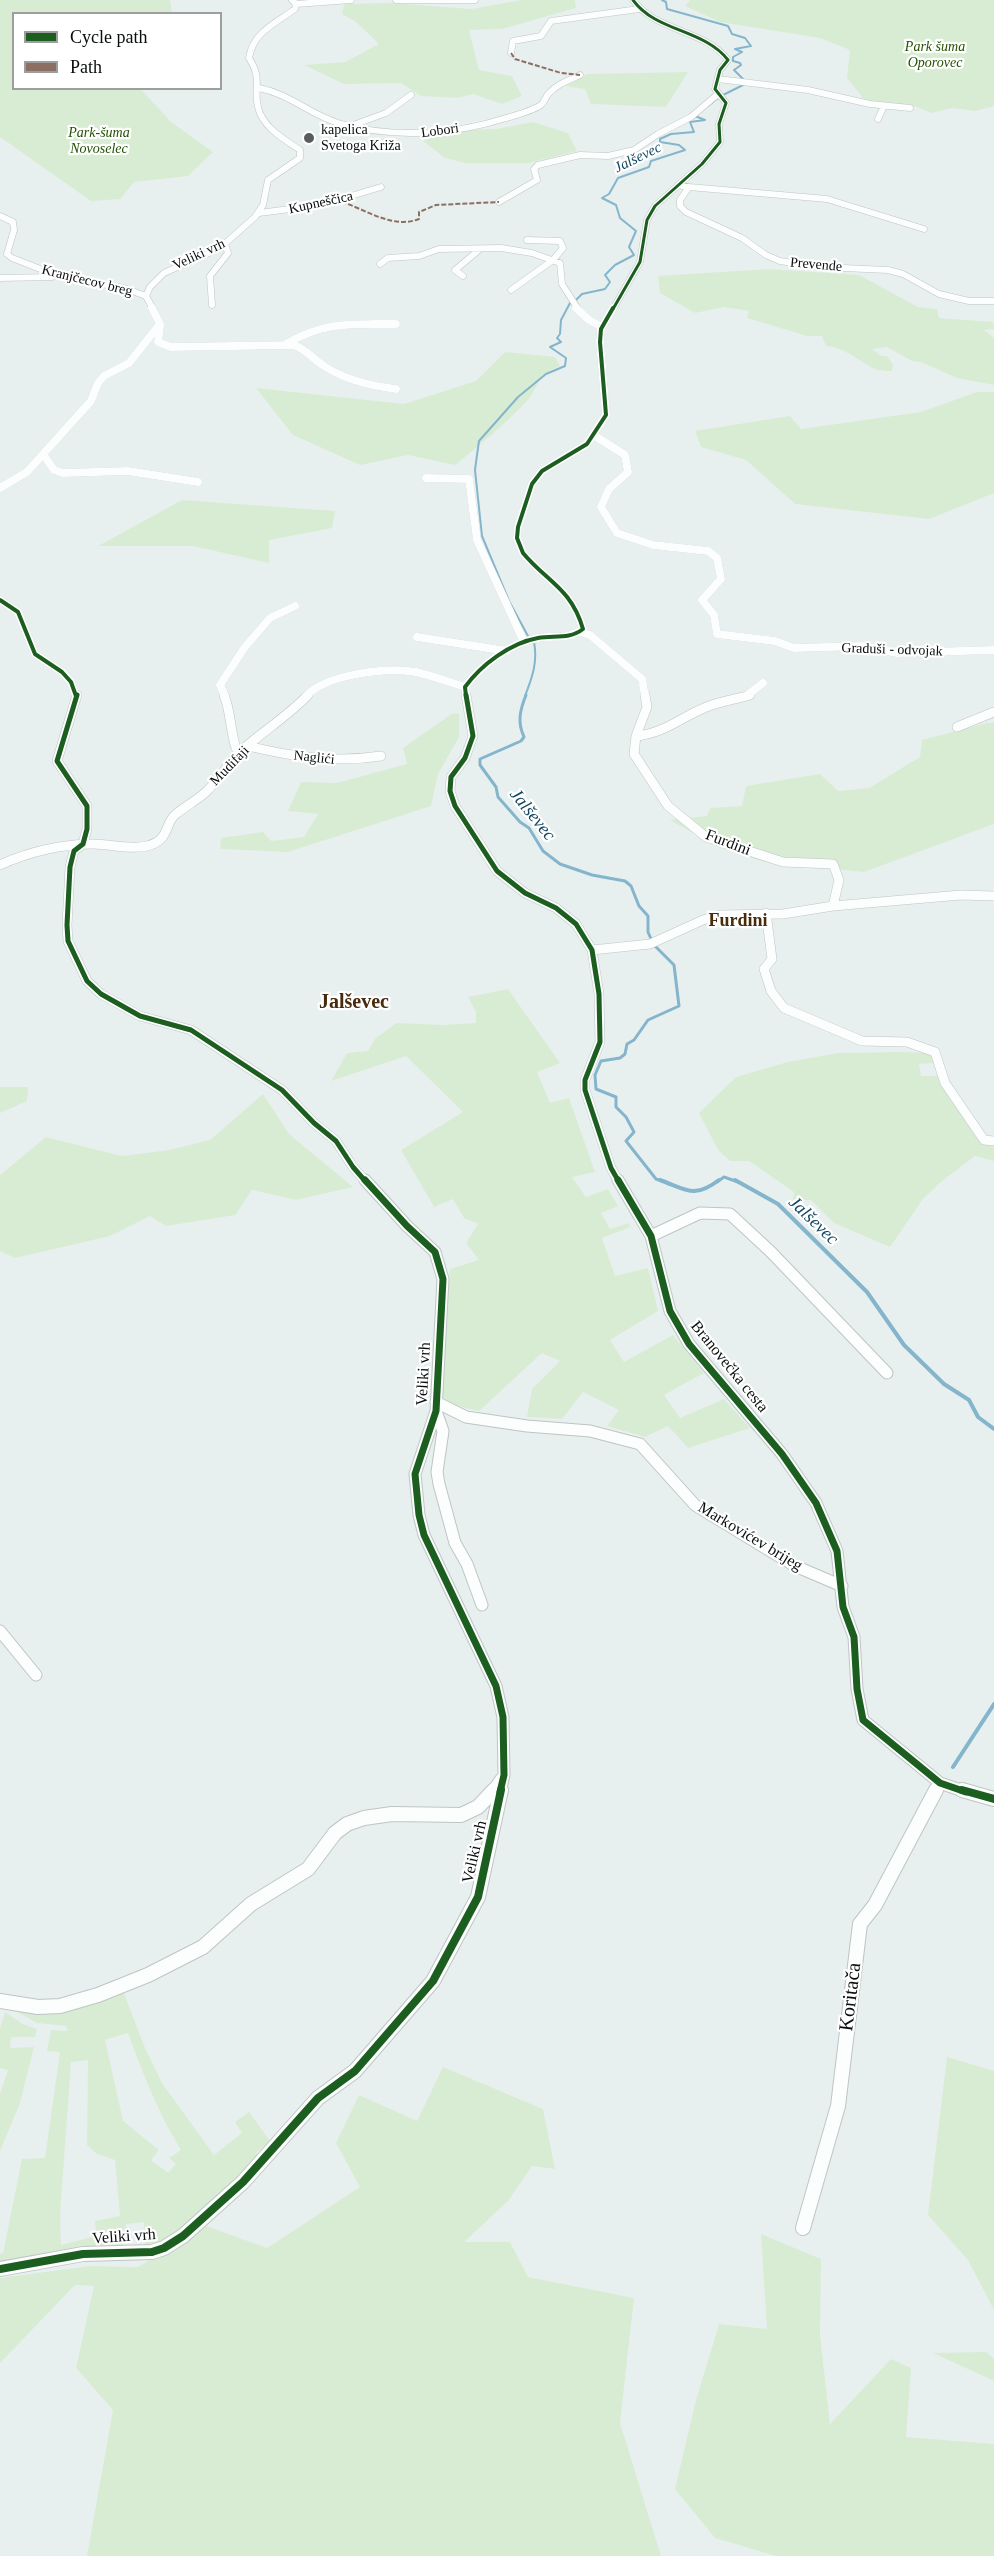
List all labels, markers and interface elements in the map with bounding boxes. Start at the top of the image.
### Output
legend [12,12,222,90]
text: Cycle path [70,27,147,47]
park label: Park šuma Oporovec [905,39,965,72]
text: Path [70,57,102,77]
street label: Lobori [420,120,460,142]
place label: kapelica Svetoga Križa [321,122,401,154]
park label: Park-šuma Novoselec [68,125,130,158]
marker: kapelica Svetoga Križa [302,131,316,145]
water label: Jalševec [611,139,665,177]
street label: Kupneščica [287,188,355,218]
street label: Veliki vrh [170,236,228,274]
street label: Prevende [789,254,843,276]
street label: Kranjčecov breg [40,262,134,300]
street label: Graduši - odvojak [841,640,943,660]
street label: Mudifaji [207,743,253,789]
street label: Naglići [293,747,335,769]
water label: Jalševec [504,785,560,845]
street label: Furdini [703,826,753,860]
district label: Furdini [708,910,768,932]
district label: Jalševec [319,991,389,1015]
water label: Jalševec [784,1192,842,1250]
street label: Branovečka cesta [686,1317,772,1417]
street label: Veliki vrh [413,1342,435,1406]
street label: Markovićev brijeg [694,1498,806,1576]
street label: Veliki vrh [458,1819,492,1885]
street label: Koritača [835,1961,867,2033]
street label: Veliki vrh [92,2225,156,2249]

